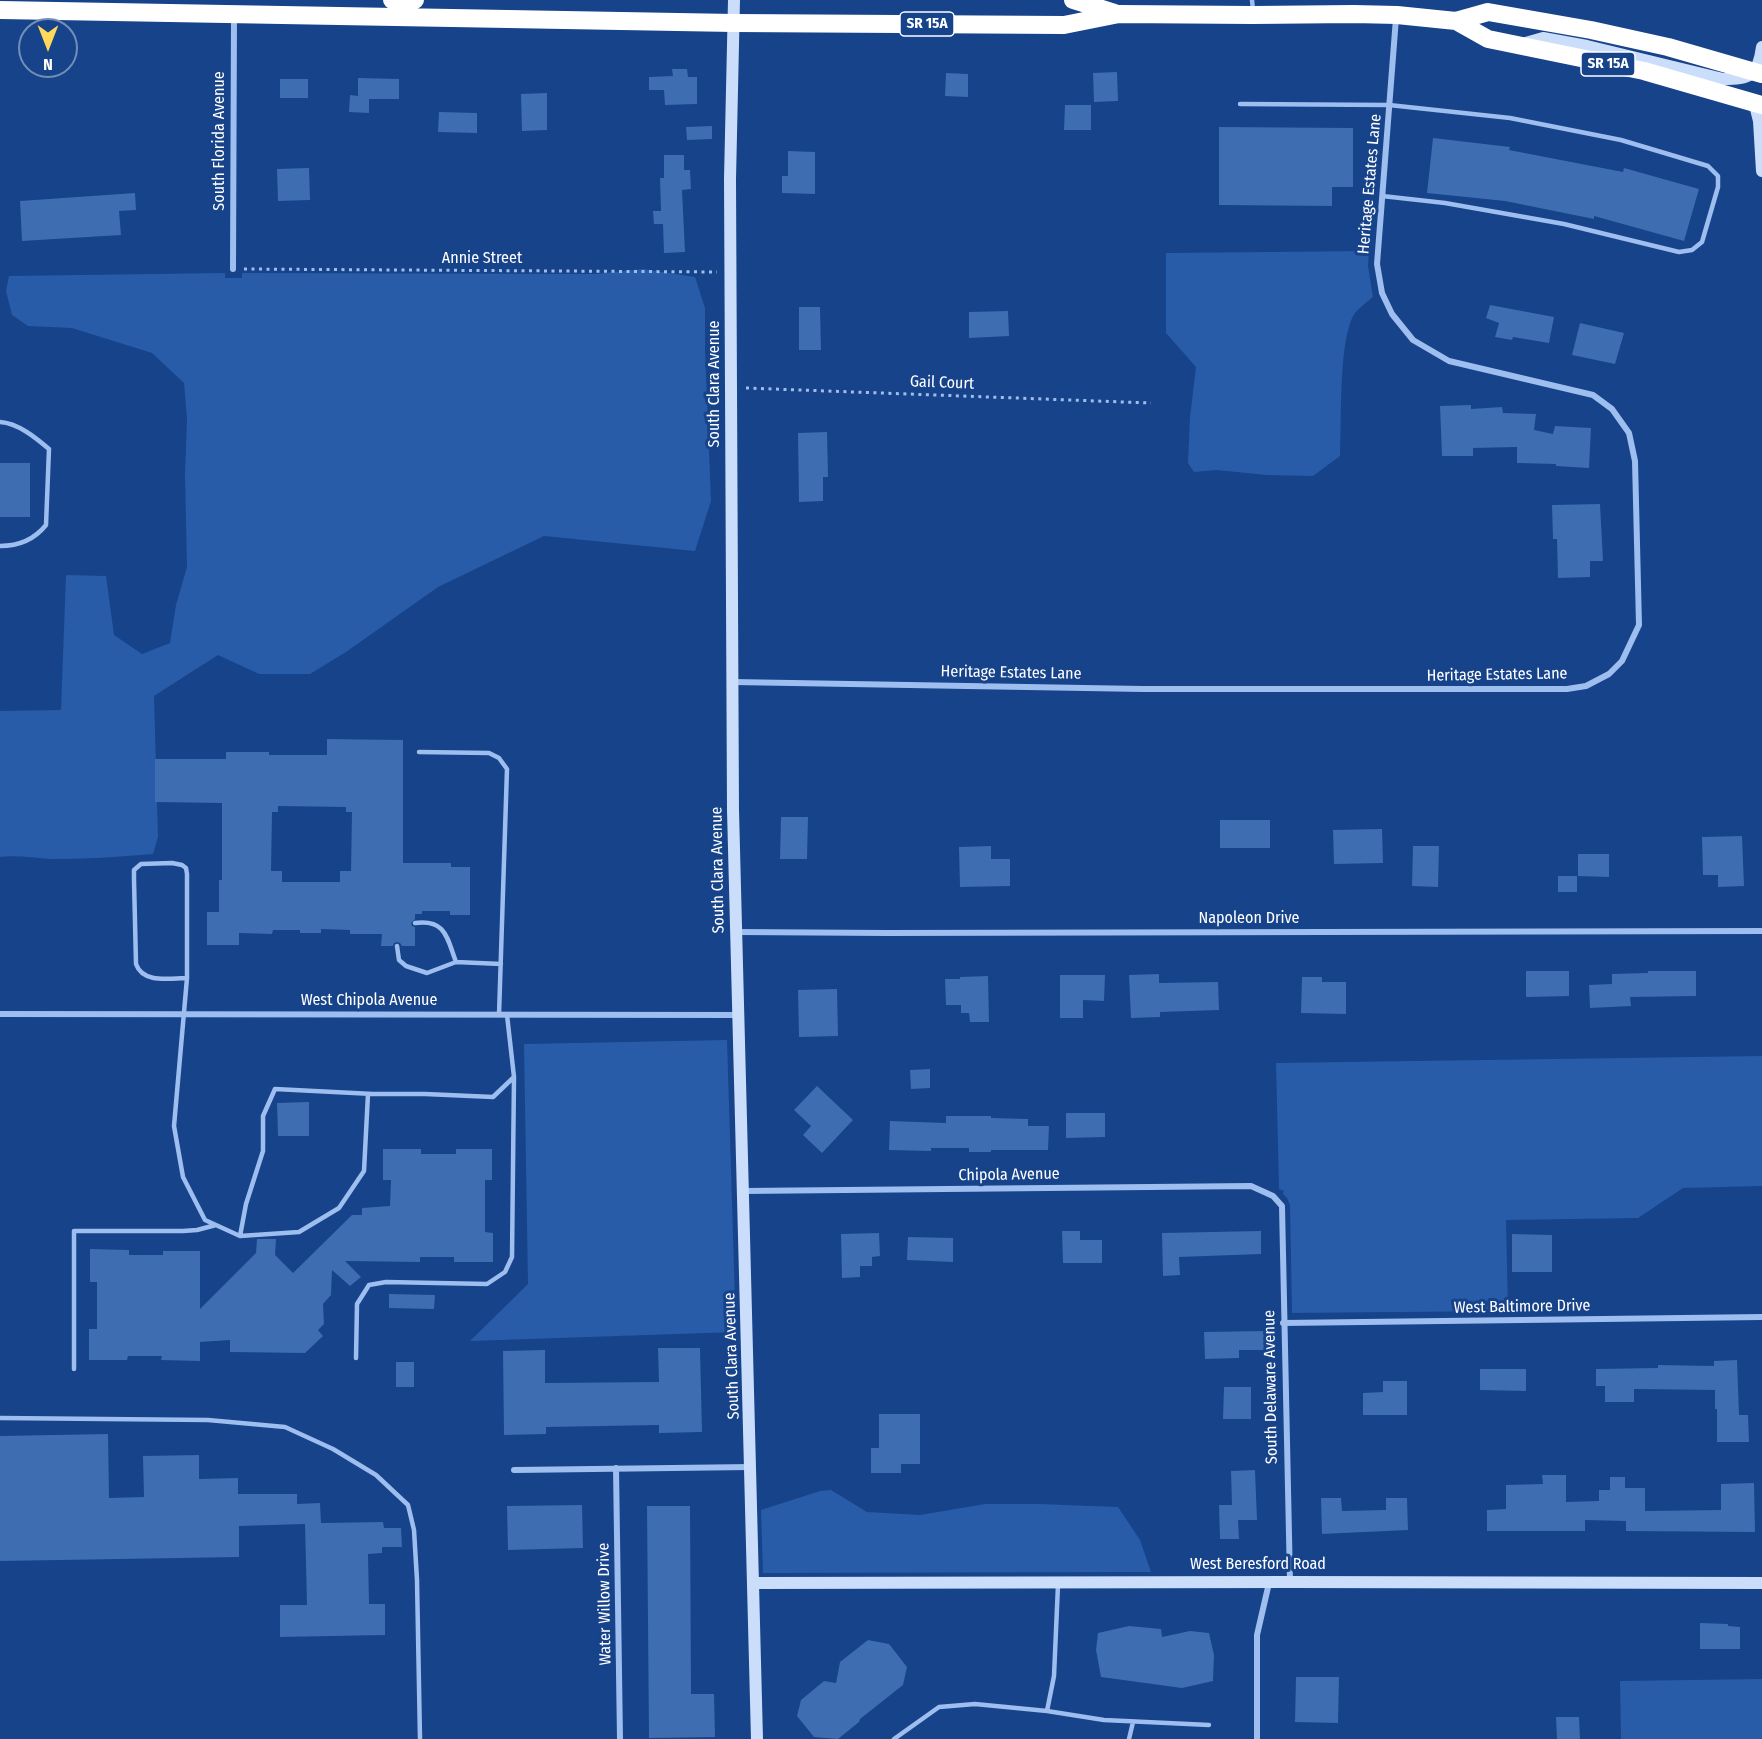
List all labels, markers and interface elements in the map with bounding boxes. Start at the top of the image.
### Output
road number: SR 15A [900,12,954,36]
north arrow [18,18,78,78]
road number: SR 15A [1581,52,1635,76]
text: N [43,55,53,74]
street label: South Florida Avenue [210,71,230,211]
street label: Heritage Estates Lane [1354,113,1386,255]
street label: Annie Street [442,249,522,269]
street label: South Clara Avenue [705,321,725,447]
street label: Gail Court [909,372,975,394]
street label: Heritage Estates Lane [940,662,1082,684]
street label: Heritage Estates Lane [1426,664,1568,686]
street label: South Clara Avenue [707,806,729,934]
street label: Napoleon Drive [1198,909,1300,929]
street label: West Chipola Avenue [301,991,437,1011]
street label: Chipola Avenue [958,1165,1060,1185]
street label: South Clara Avenue [720,1292,744,1420]
street label: West Baltimore Drive [1453,1296,1591,1318]
street label: South Delaware Avenue [1260,1310,1282,1464]
street label: Water Willow Drive [594,1543,616,1665]
street label: West Beresford Road [1190,1555,1326,1575]

